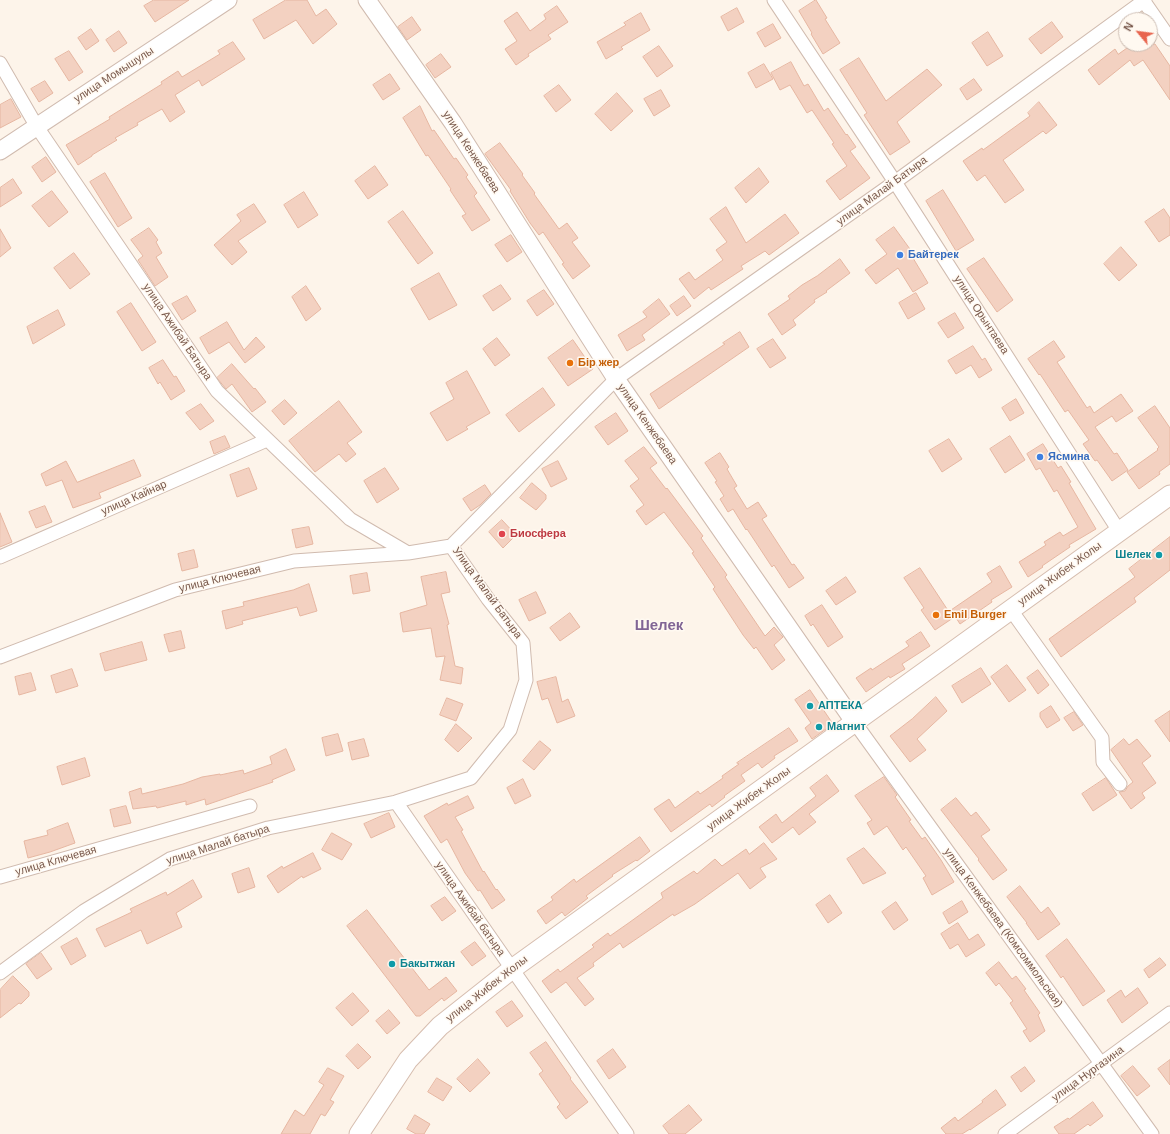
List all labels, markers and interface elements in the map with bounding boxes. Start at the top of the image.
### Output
north arrow [1118,12,1158,52]
text: N [1121,20,1136,33]
street label: улица Момышулы [72,44,156,106]
street label: улица Кенжебаева [439,108,503,196]
street label: улица Малай Батыра [834,154,930,228]
place label: Байтерек [908,248,959,262]
marker: Байтерек [895,250,905,260]
street label: улица Орынтаева [951,273,1011,357]
street label: улица Ажибай Батыра [140,281,214,383]
place label: Бір жер [578,356,619,370]
marker: Бір жер [565,358,575,368]
street label: улица Кенжебаева [614,381,680,467]
place label: Ясмина [1048,450,1090,464]
marker: Ясмина [1035,452,1045,462]
street label: улица Кайнар [99,478,169,518]
place label: Биосфера [510,527,566,541]
marker: Биосфера [497,529,507,539]
street label: улица Жибек Жолы [1016,539,1104,609]
street label: Улица Малай Батыра [449,545,525,641]
place label: Шелек [1115,548,1151,562]
marker: Шелек [1154,550,1164,560]
street label: улица Ключевая [178,562,262,596]
place label: Emil Burger [944,608,1006,622]
marker: Emil Burger [931,610,941,620]
district label: Шелек [635,617,683,635]
place label: АПТЕКА [818,699,862,713]
marker: АПТЕКА [805,701,815,711]
place label: Магнит [827,720,866,734]
marker: Магнит [814,722,824,732]
street label: улица Жибек Жолы [705,764,793,834]
street label: улица Малай батыра [165,822,271,868]
street label: улица Ключевая [14,843,98,879]
street label: улица Кенжебаева (Комсоммольская) [941,846,1065,1010]
street label: улица Ажибай батыра [432,859,508,959]
street label: улица Жибек Жолы [444,953,530,1025]
place label: Бакытжан [400,957,455,971]
marker: Бакытжан [387,959,397,969]
street label: улица Нургазина [1049,1043,1127,1105]

